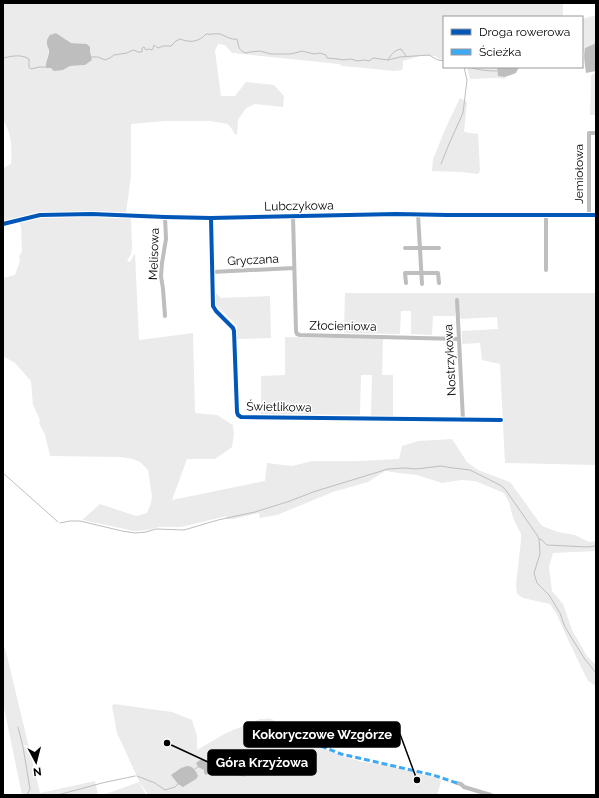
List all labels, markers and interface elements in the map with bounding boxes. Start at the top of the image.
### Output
legend [443,16,583,68]
text: Droga rowerowa [479,25,570,39]
text: Ścieżka [479,45,521,59]
street label: Jemiołowa [572,144,586,204]
street label: Lubczykowa [264,198,334,214]
street label: Melisowa [146,228,162,280]
street label: Gryczana [227,252,279,268]
street label: Złocieniowa [309,318,377,334]
street label: Nostrzykowa [441,324,459,396]
street label: Świetlikowa [246,399,312,415]
callout: Kokoryczowe Wzgórze [244,722,400,747]
text: Kokoryczowe Wzgórze [252,727,392,742]
north arrow [16,742,56,782]
callout: Góra Krzyżowa [208,750,316,775]
text: Góra Krzyżowa [216,755,309,770]
text: N [32,764,42,778]

